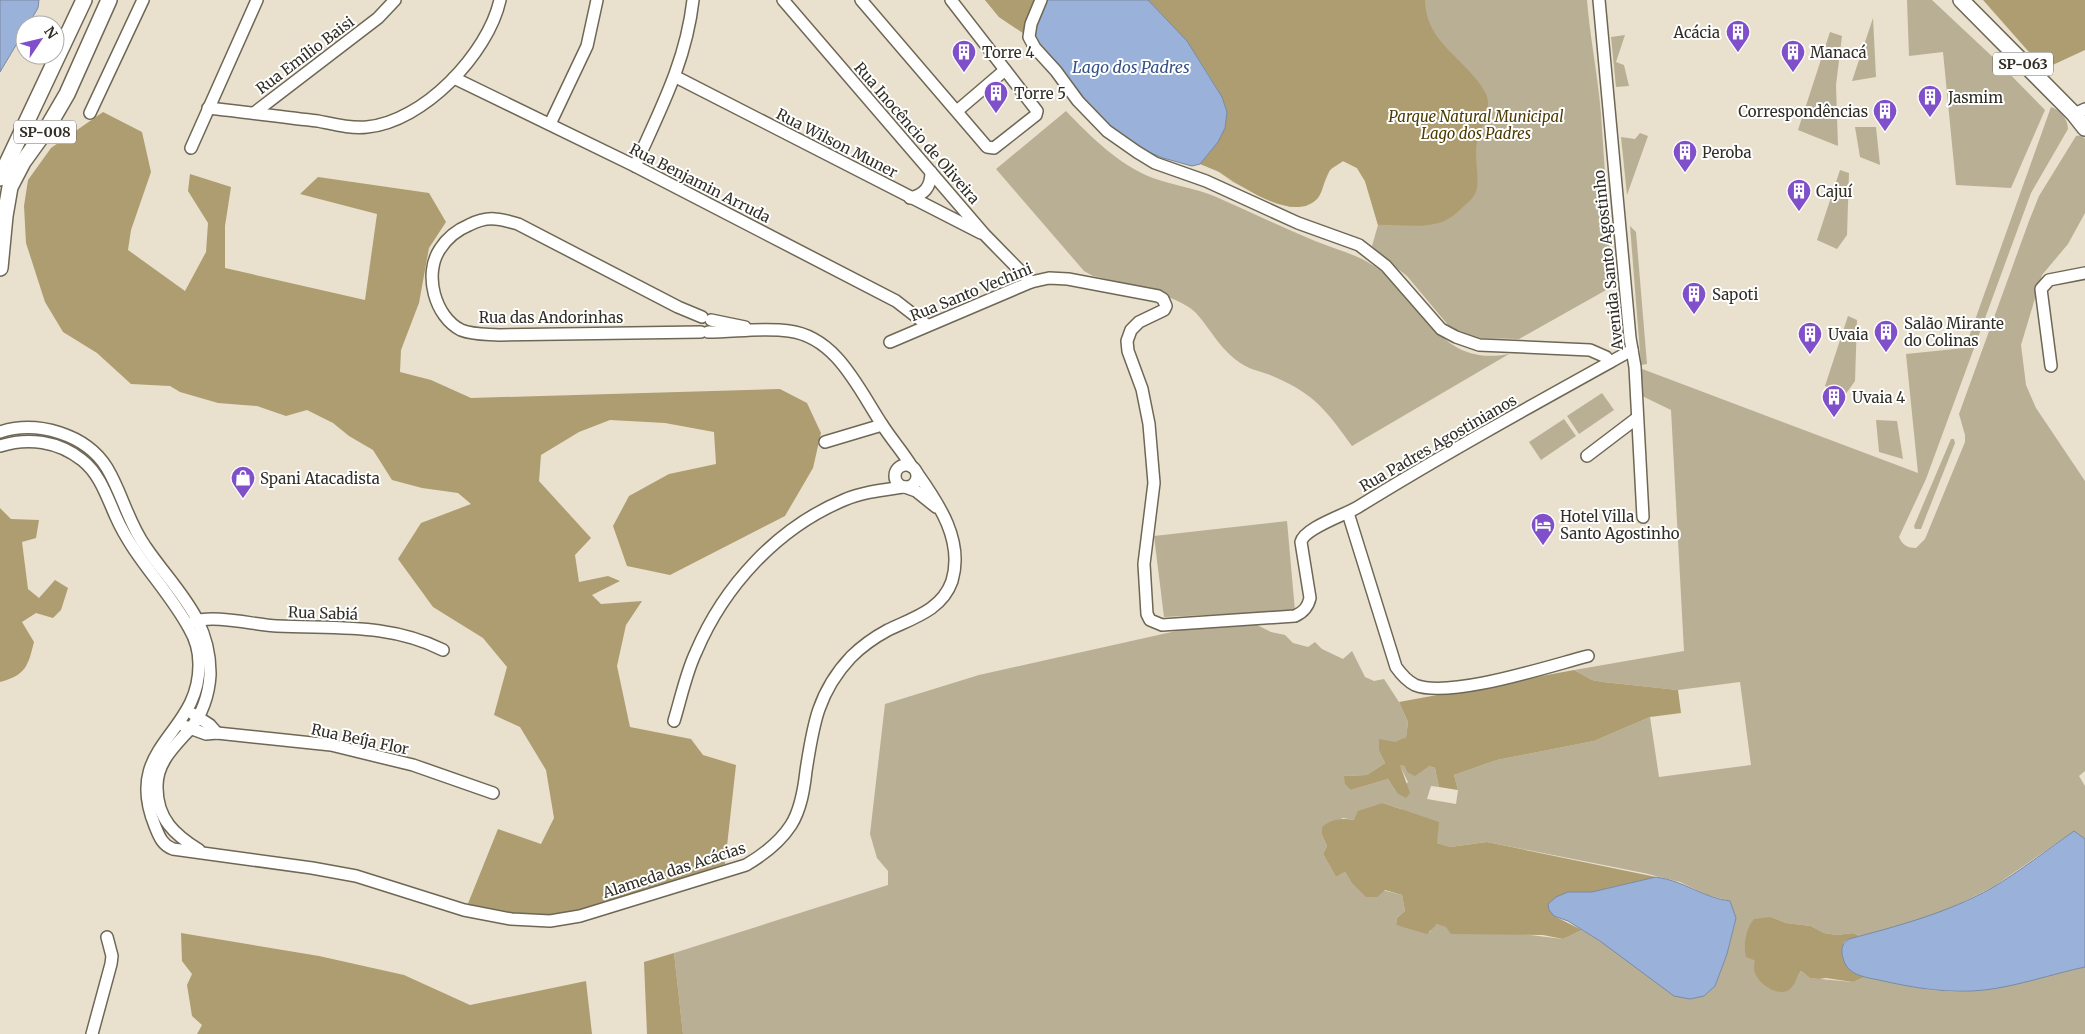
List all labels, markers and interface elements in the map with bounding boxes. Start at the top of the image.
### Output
street label: Rua Emílio Baisi [252,12,358,98]
north arrow [15,15,65,65]
building icon: Acácia [1725,19,1751,53]
text: N [40,23,61,42]
place label: Acácia [1672,23,1720,42]
building icon: Torre 4 [951,39,977,73]
building icon: Manacá [1780,39,1806,73]
place label: Torre 4 [982,43,1034,62]
place label: Manacá [1810,43,1867,62]
road number: SP-063 [1993,52,2053,76]
water label: Lago dos Padres [1072,57,1190,77]
street label: Rua Inocêncio de Oliveira [850,58,984,208]
building icon: Torre 5 [983,80,1009,114]
place label: Torre 5 [1014,84,1066,103]
building icon: Jasmim [1917,84,1943,118]
place label: Jasmim [1947,88,2003,107]
building icon: Correspondências [1872,98,1898,132]
place label: Correspondências [1738,102,1868,121]
street label: Rua Wilson Muner [773,104,901,182]
park label: Parque Natural Municipal Lago dos Padres [1388,107,1564,143]
road number: SP-008 [14,120,76,144]
street label: Rua Benjamin Arruda [626,139,774,227]
building icon: Peroba [1672,139,1698,173]
place label: Peroba [1702,143,1752,162]
street label: Avenida Santo Agostinho [1589,169,1627,352]
building icon: Cajuí [1786,178,1812,212]
place label: Cajuí [1816,182,1854,201]
street label: Rua Santo Vechini [907,259,1035,325]
building icon: Sapoti [1681,281,1707,315]
place label: Sapoti [1712,285,1758,304]
street label: Rua das Andorinhas [479,308,623,327]
place label: Salão Mirante do Colinas [1904,314,2004,350]
building icon: Salão Mirante do Colinas [1873,319,1899,353]
building icon: Uvaia [1797,321,1823,355]
place label: Uvaia [1828,325,1868,344]
building icon: Uvaia 4 [1821,384,1847,418]
place label: Uvaia 4 [1852,388,1905,407]
street label: Rua Padres Agostinianos [1356,390,1520,496]
shop icon: Spani Atacadista [230,465,256,499]
place label: Spani Atacadista [260,469,380,488]
place label: Hotel Villa Santo Agostinho [1560,507,1680,543]
hotel icon: Hotel Villa Santo Agostinho [1530,512,1556,546]
street label: Rua Sabiá [288,602,358,624]
street label: Rua Beíja Flor [309,719,411,759]
street label: Alameda das Acácias [599,838,748,902]

